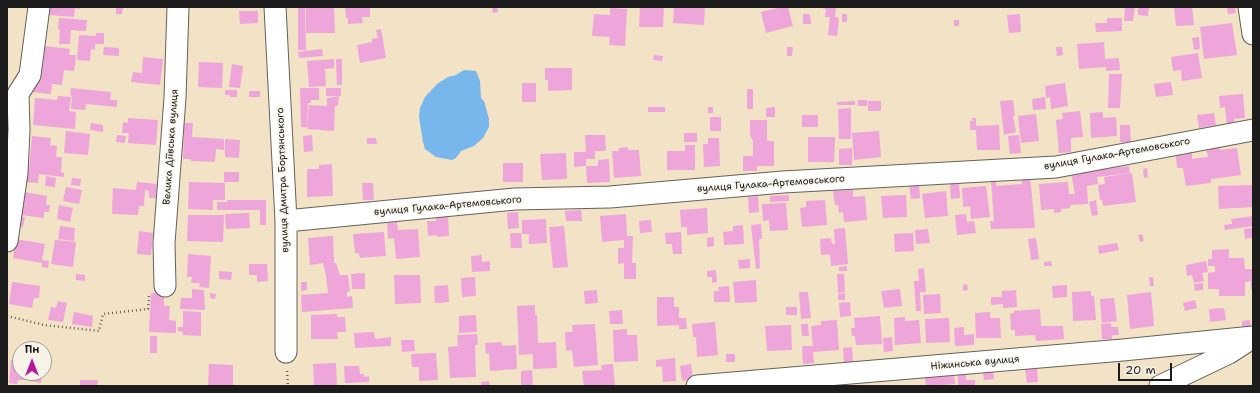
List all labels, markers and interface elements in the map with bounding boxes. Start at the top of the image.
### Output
street label: Велика Діївська вулиця [161,89,181,205]
street label: вулиця Дмитра Бортянського [274,107,292,253]
street label: вулиця Гулака-Артемовського [1043,135,1191,173]
street label: вулиця Гулака-Артемовського [697,173,845,195]
street label: вулиця Гулака-Артемовського [374,194,522,218]
north arrow [12,341,52,381]
text: Пн [25,342,39,357]
street label: Ніжинська вулиця [930,353,1020,373]
scale bar [1120,355,1174,381]
text: 20 m [1125,362,1156,378]

